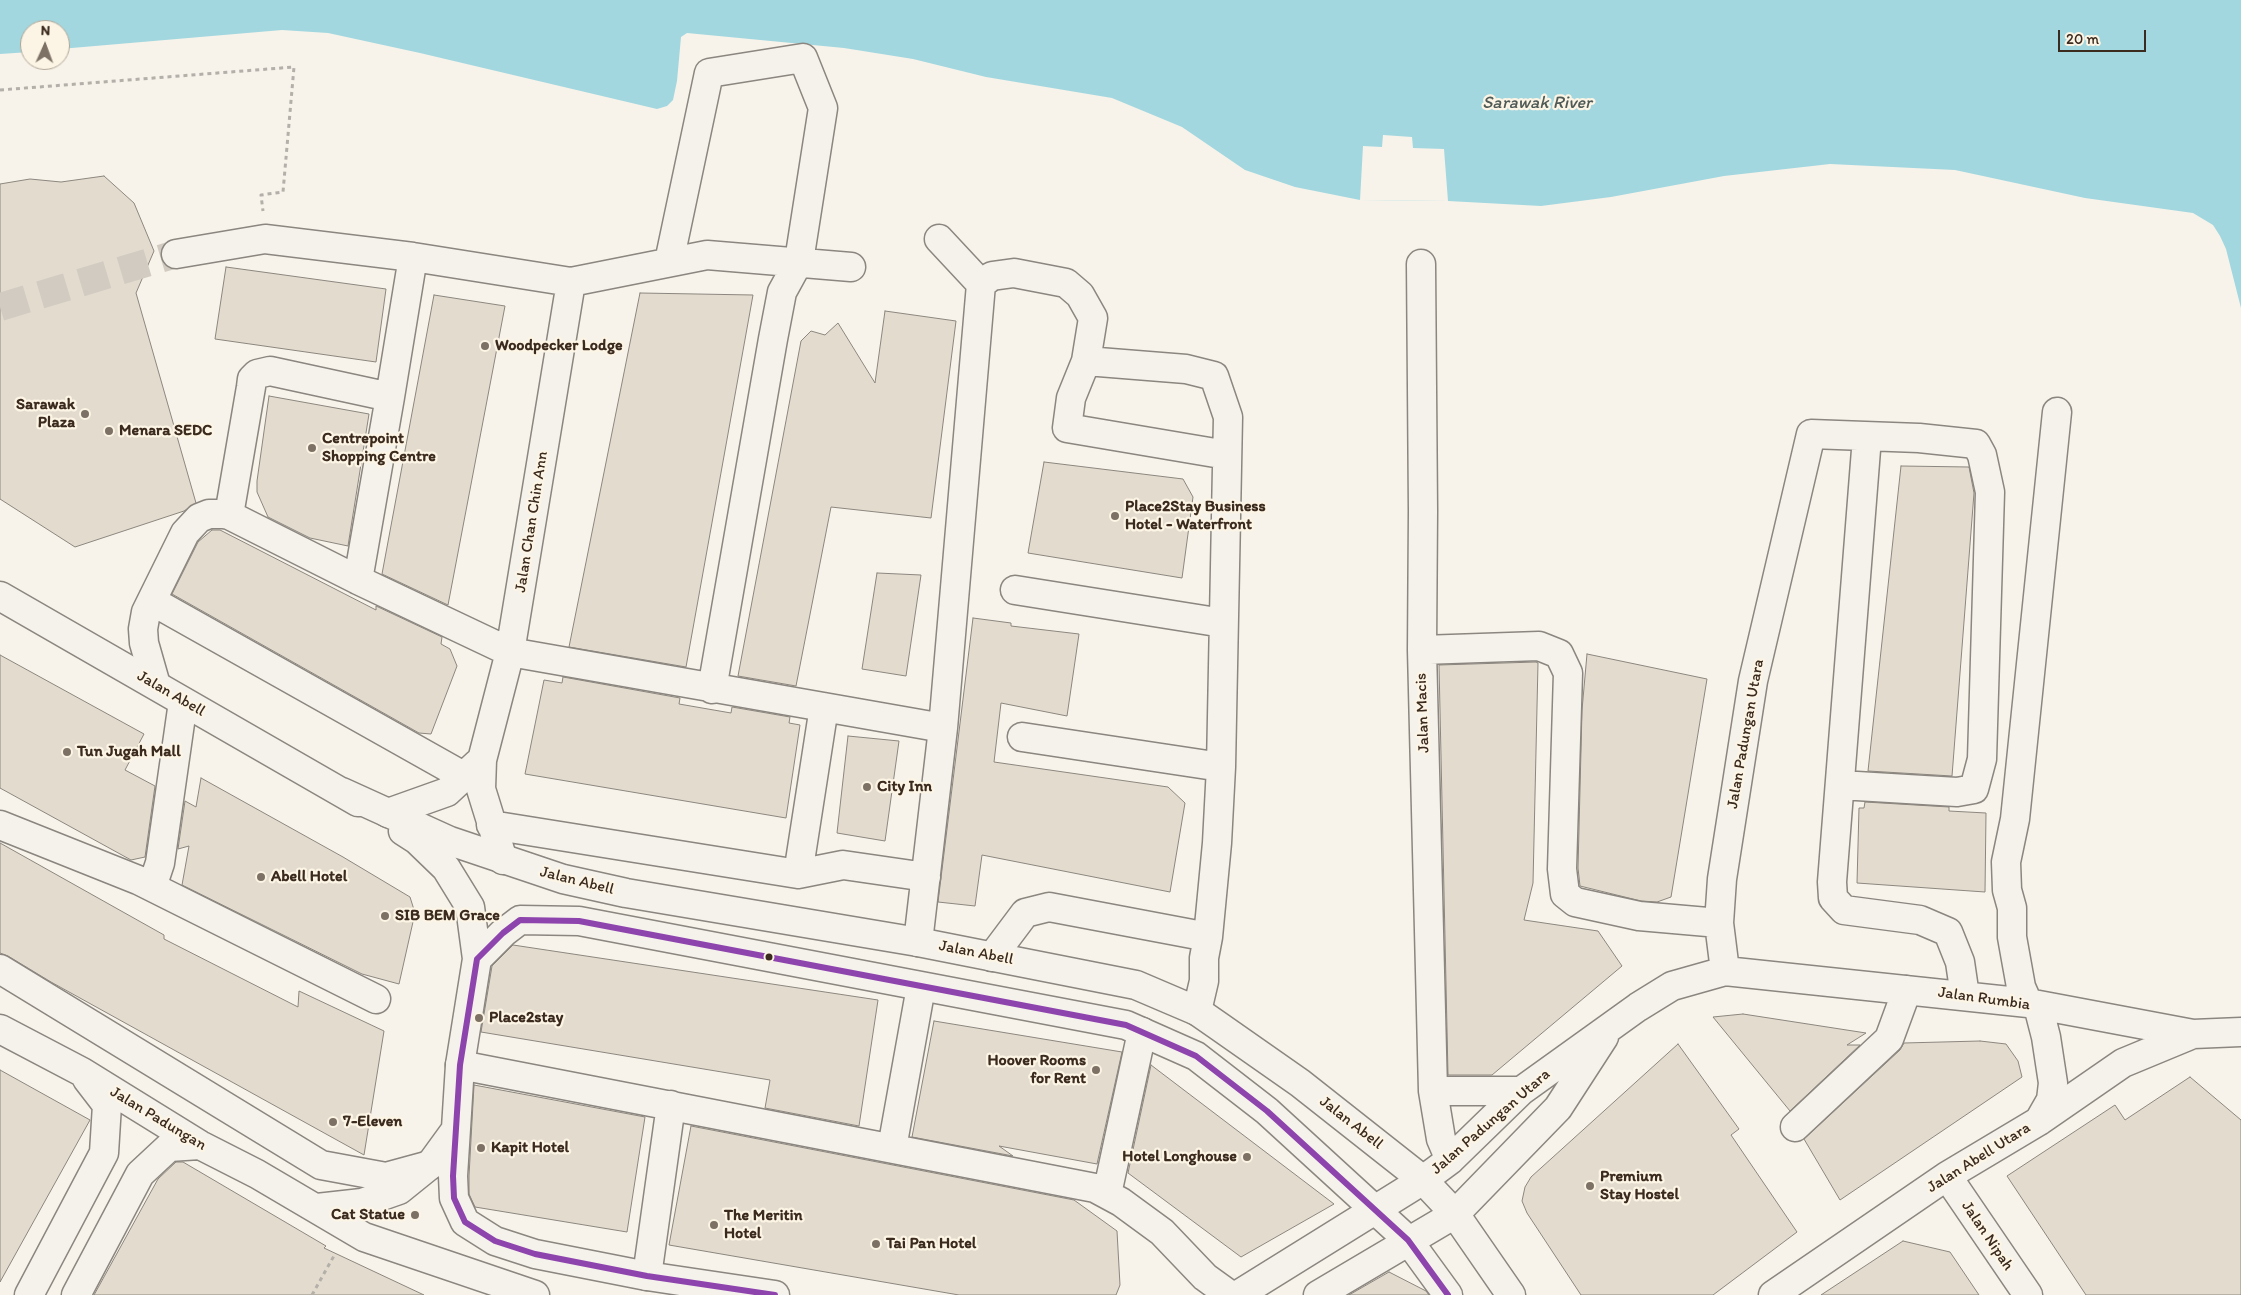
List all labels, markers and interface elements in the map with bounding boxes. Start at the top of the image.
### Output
north arrow [20,20,70,70]
scale bar [2061,20,2148,52]
text: N [40,22,51,39]
text: 20 m [2066,30,2099,48]
water label: Sarawak River [1482,92,1592,114]
place label: Woodpecker Lodge [495,336,623,356]
marker: Woodpecker Lodge [479,340,491,352]
place label: Sarawak Plaza [16,395,75,433]
marker: Sarawak Plaza [79,408,91,420]
place label: Menara SEDC [119,421,212,441]
marker: Menara SEDC [103,425,115,437]
place label: Centrepoint Shopping Centre [322,429,436,467]
marker: Centrepoint Shopping Centre [306,442,318,454]
street label: Jalan Chan Chin Ann [511,450,553,594]
place label: Place2Stay Business Hotel - Waterfront [1125,497,1266,535]
marker: Place2Stay Business Hotel - Waterfront [1109,510,1121,522]
street label: Jalan Padungan Utara [1723,658,1769,810]
street label: Jalan Abell [133,667,209,721]
street label: Jalan Macis [1412,673,1434,753]
place label: Tun Jugah Mall [77,742,181,762]
marker: Tun Jugah Mall [61,746,73,758]
place label: City Inn [877,777,932,797]
marker: City Inn [861,781,873,793]
street label: Jalan Abell [538,863,616,899]
place label: Abell Hotel [271,867,347,887]
marker: Abell Hotel [255,871,267,883]
place label: SIB BEM Grace [395,906,500,926]
marker: SIB BEM Grace [379,910,391,922]
street label: Jalan Abell [937,936,1015,970]
unlabelled marker [764,952,774,962]
street label: Jalan Rumbia [1937,983,2031,1015]
place label: Place2stay [489,1008,563,1028]
marker: Place2stay [473,1012,485,1024]
place label: Hoover Rooms for Rent [987,1051,1086,1089]
marker: Hoover Rooms for Rent [1090,1064,1102,1076]
street label: Jalan Padungan Utara [1428,1065,1554,1179]
street label: Jalan Padungan [106,1083,210,1155]
street label: Jalan Abell [1315,1092,1387,1154]
place label: 7-Eleven [343,1112,402,1132]
marker: 7-Eleven [327,1116,339,1128]
street label: Jalan Abell Utara [1924,1119,2034,1197]
place label: Kapit Hotel [491,1138,569,1158]
marker: Kapit Hotel [475,1142,487,1154]
place label: Hotel Longhouse [1122,1147,1237,1167]
marker: Hotel Longhouse [1241,1151,1253,1163]
place label: Premium Stay Hostel [1600,1167,1679,1205]
marker: Premium Stay Hostel [1584,1180,1596,1192]
street label: Jalan Nipah [1957,1198,2017,1274]
place label: Cat Statue [331,1205,405,1225]
place label: The Meritin Hotel [724,1206,803,1244]
marker: Cat Statue [409,1209,421,1221]
marker: The Meritin Hotel [708,1219,720,1231]
place label: Tai Pan Hotel [886,1234,976,1254]
marker: Tai Pan Hotel [870,1238,882,1250]

